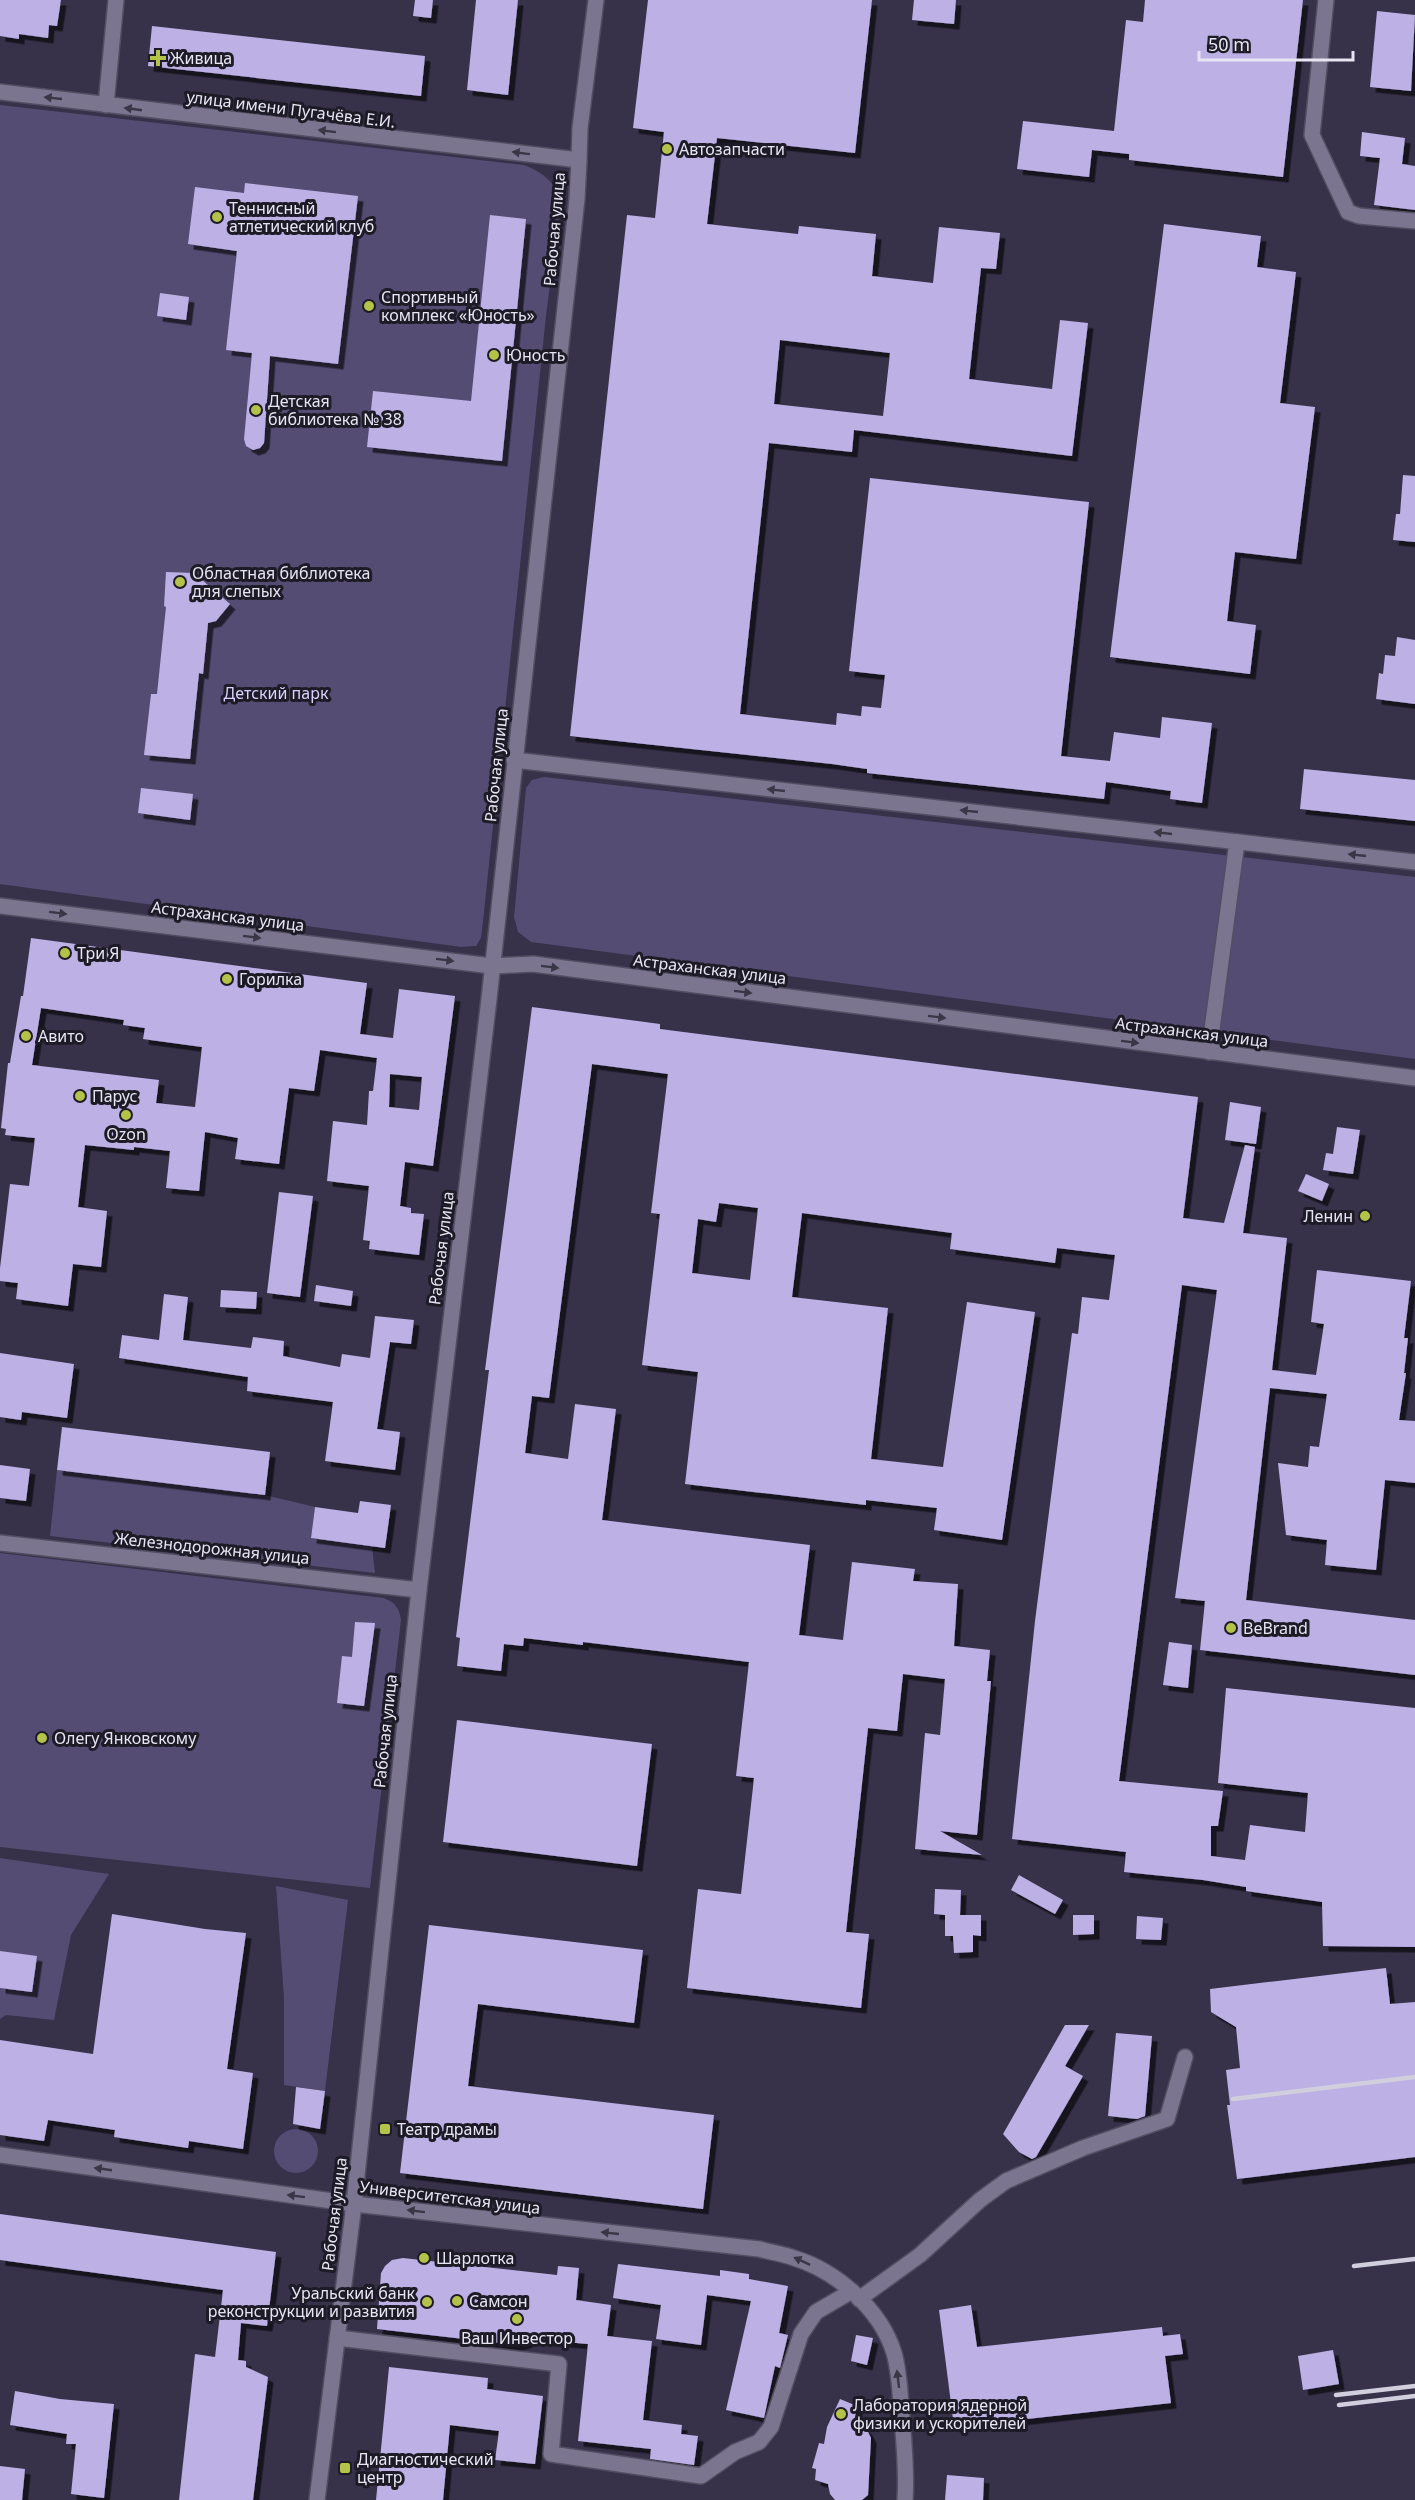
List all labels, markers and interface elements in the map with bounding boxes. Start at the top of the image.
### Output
scale bar [1199,24,1354,62]
text: 50 m [1208,32,1250,56]
place label: Живица [170,47,232,69]
marker: Живица [151,51,165,65]
street label: улица имени Пугачёва Е.И. [185,85,397,133]
one-way arrow [43,93,62,103]
one-way arrow [124,104,143,113]
one-way arrow [317,126,336,136]
place label: Автозапчасти [679,138,785,160]
marker: Автозапчасти [660,142,674,156]
one-way arrow [511,149,530,158]
street label: Рабочая улица [538,171,570,287]
place label: Теннисный атлетический клуб [229,197,374,237]
marker: Теннисный атлетический клуб [210,210,224,224]
place label: Спортивный комплекс «Юность» [381,286,535,326]
marker: Спортивный комплекс «Юность» [362,299,376,313]
place label: Юность [506,344,565,366]
marker: Юность [487,348,501,362]
place label: Детская библиотека № 38 [268,390,402,430]
marker: Детская библиотека № 38 [249,403,263,417]
place label: Областная библиотека для слепых [192,562,370,602]
marker: Областная библиотека для слепых [173,575,187,589]
park label: Детский парк [224,682,329,704]
street label: Рабочая улица [479,707,513,823]
one-way arrow [766,785,785,794]
one-way arrow [960,807,979,816]
one-way arrow [1154,829,1173,838]
one-way arrow [1347,850,1366,860]
street label: Астраханская улица [150,896,306,936]
one-way arrow [49,908,68,918]
one-way arrow [242,932,261,941]
place label: Три Я [77,942,119,964]
marker: Три Я [58,946,72,960]
street label: Астраханская улица [632,949,788,989]
one-way arrow [436,956,455,965]
one-way arrow [540,962,559,971]
place label: Горилка [239,968,302,990]
marker: Горилка [220,972,234,986]
one-way arrow [734,987,753,996]
one-way arrow [927,1012,946,1021]
street label: Астраханская улица [1114,1012,1270,1052]
place label: Авито [38,1025,84,1047]
marker: Авито [19,1029,33,1043]
one-way arrow [1121,1037,1140,1046]
place label: Парус [92,1085,138,1107]
marker: Парус [73,1089,87,1103]
marker: Ozon [119,1108,133,1122]
place label: Ozon [106,1123,146,1145]
street label: Рабочая улица [423,1190,459,1306]
place label: Ленин [1303,1205,1353,1227]
marker: Ленин [1358,1209,1372,1223]
street label: Железнодорожная улица [113,1527,311,1569]
place label: BeBrand [1243,1617,1308,1639]
marker: BeBrand [1224,1621,1238,1635]
street label: Рабочая улица [368,1673,402,1789]
place label: Олегу Янковскому [54,1727,197,1749]
marker: Олегу Янковскому [35,1731,49,1745]
place label: Театр драмы [397,2118,497,2140]
marker: Театр драмы [378,2122,392,2136]
street label: Рабочая улица [316,2156,352,2272]
one-way arrow [93,2165,112,2174]
street label: Университетская улица [358,2175,542,2219]
one-way arrow [286,2192,305,2201]
one-way arrow [407,2206,426,2216]
one-way arrow [600,2228,619,2238]
place label: Шарлотка [436,2247,514,2269]
marker: Шарлотка [417,2251,431,2265]
one-way arrow [794,2257,811,2266]
place label: Уральский банк реконструкции и развития [208,2282,415,2322]
place label: Самсон [469,2290,527,2312]
marker: Самсон [450,2294,464,2308]
marker: Уральский банк реконструкции и развития [420,2295,434,2309]
marker: Ваш Инвестор [510,2312,524,2326]
place label: Ваш Инвестор [461,2327,573,2349]
one-way arrow [893,2369,903,2388]
place label: Лаборатория ядерной физики и ускорителей [853,2394,1027,2434]
marker: Лаборатория ядерной физики и ускорителей [834,2407,848,2421]
place label: Диагностический центр [357,2448,494,2488]
marker: Диагностический центр [338,2461,352,2475]

